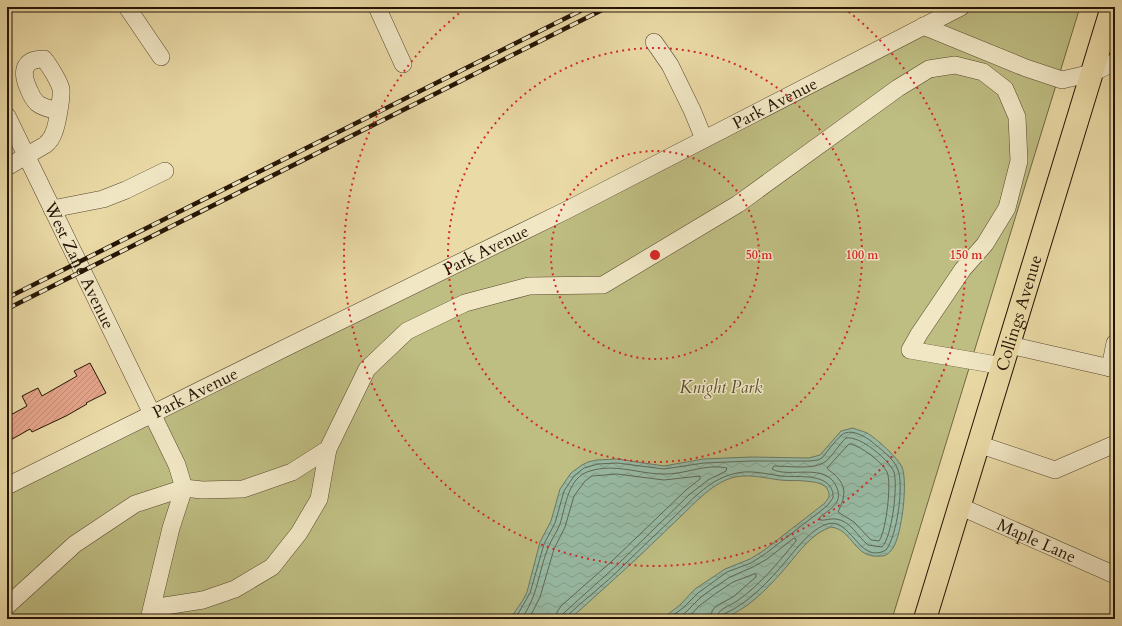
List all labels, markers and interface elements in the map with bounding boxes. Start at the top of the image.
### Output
street label: Park Avenue [729,72,821,135]
street label: West Zane Avenue [38,197,120,333]
street label: Park Avenue [439,219,533,281]
text: 50 m [746,247,773,263]
text: 100 m [846,247,879,263]
text: 150 m [950,247,983,263]
centre of rings [648,248,662,262]
street label: Collings Avenue [990,252,1048,374]
street label: Park Avenue [149,362,242,424]
park label: Knight Park [680,376,763,399]
street label: Maple Lane [993,513,1080,568]

